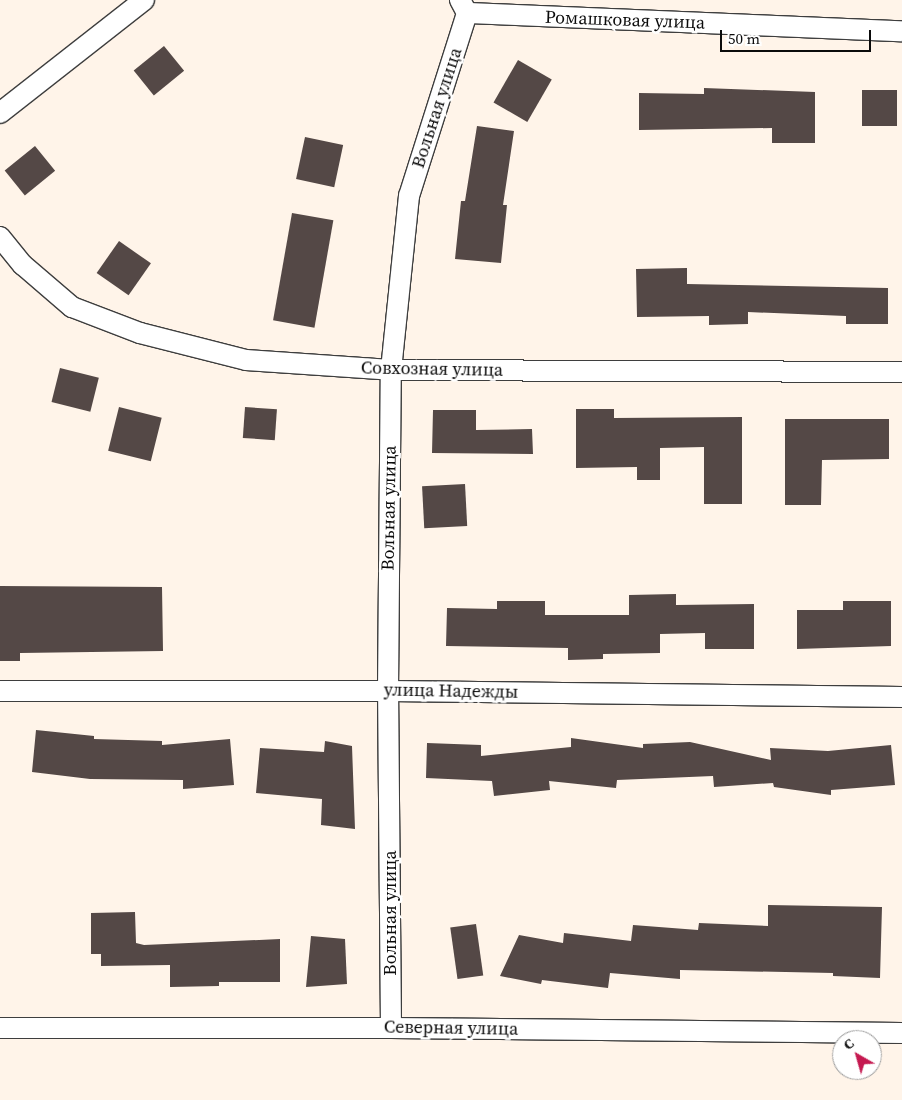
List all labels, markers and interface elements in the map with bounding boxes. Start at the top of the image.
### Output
street label: Ромашковая улица [545,6,705,34]
scale bar [722,20,873,52]
text: 50 m [728,28,760,49]
street label: Вольная улица [407,45,467,171]
street label: Совхозная улица [361,357,503,381]
street label: Вольная улица [377,445,401,571]
street label: улица Надежды [384,679,518,703]
street label: Вольная улица [379,850,401,976]
street label: Северная улица [384,1016,518,1040]
north arrow [832,1030,882,1080]
text: С [839,1033,858,1055]

